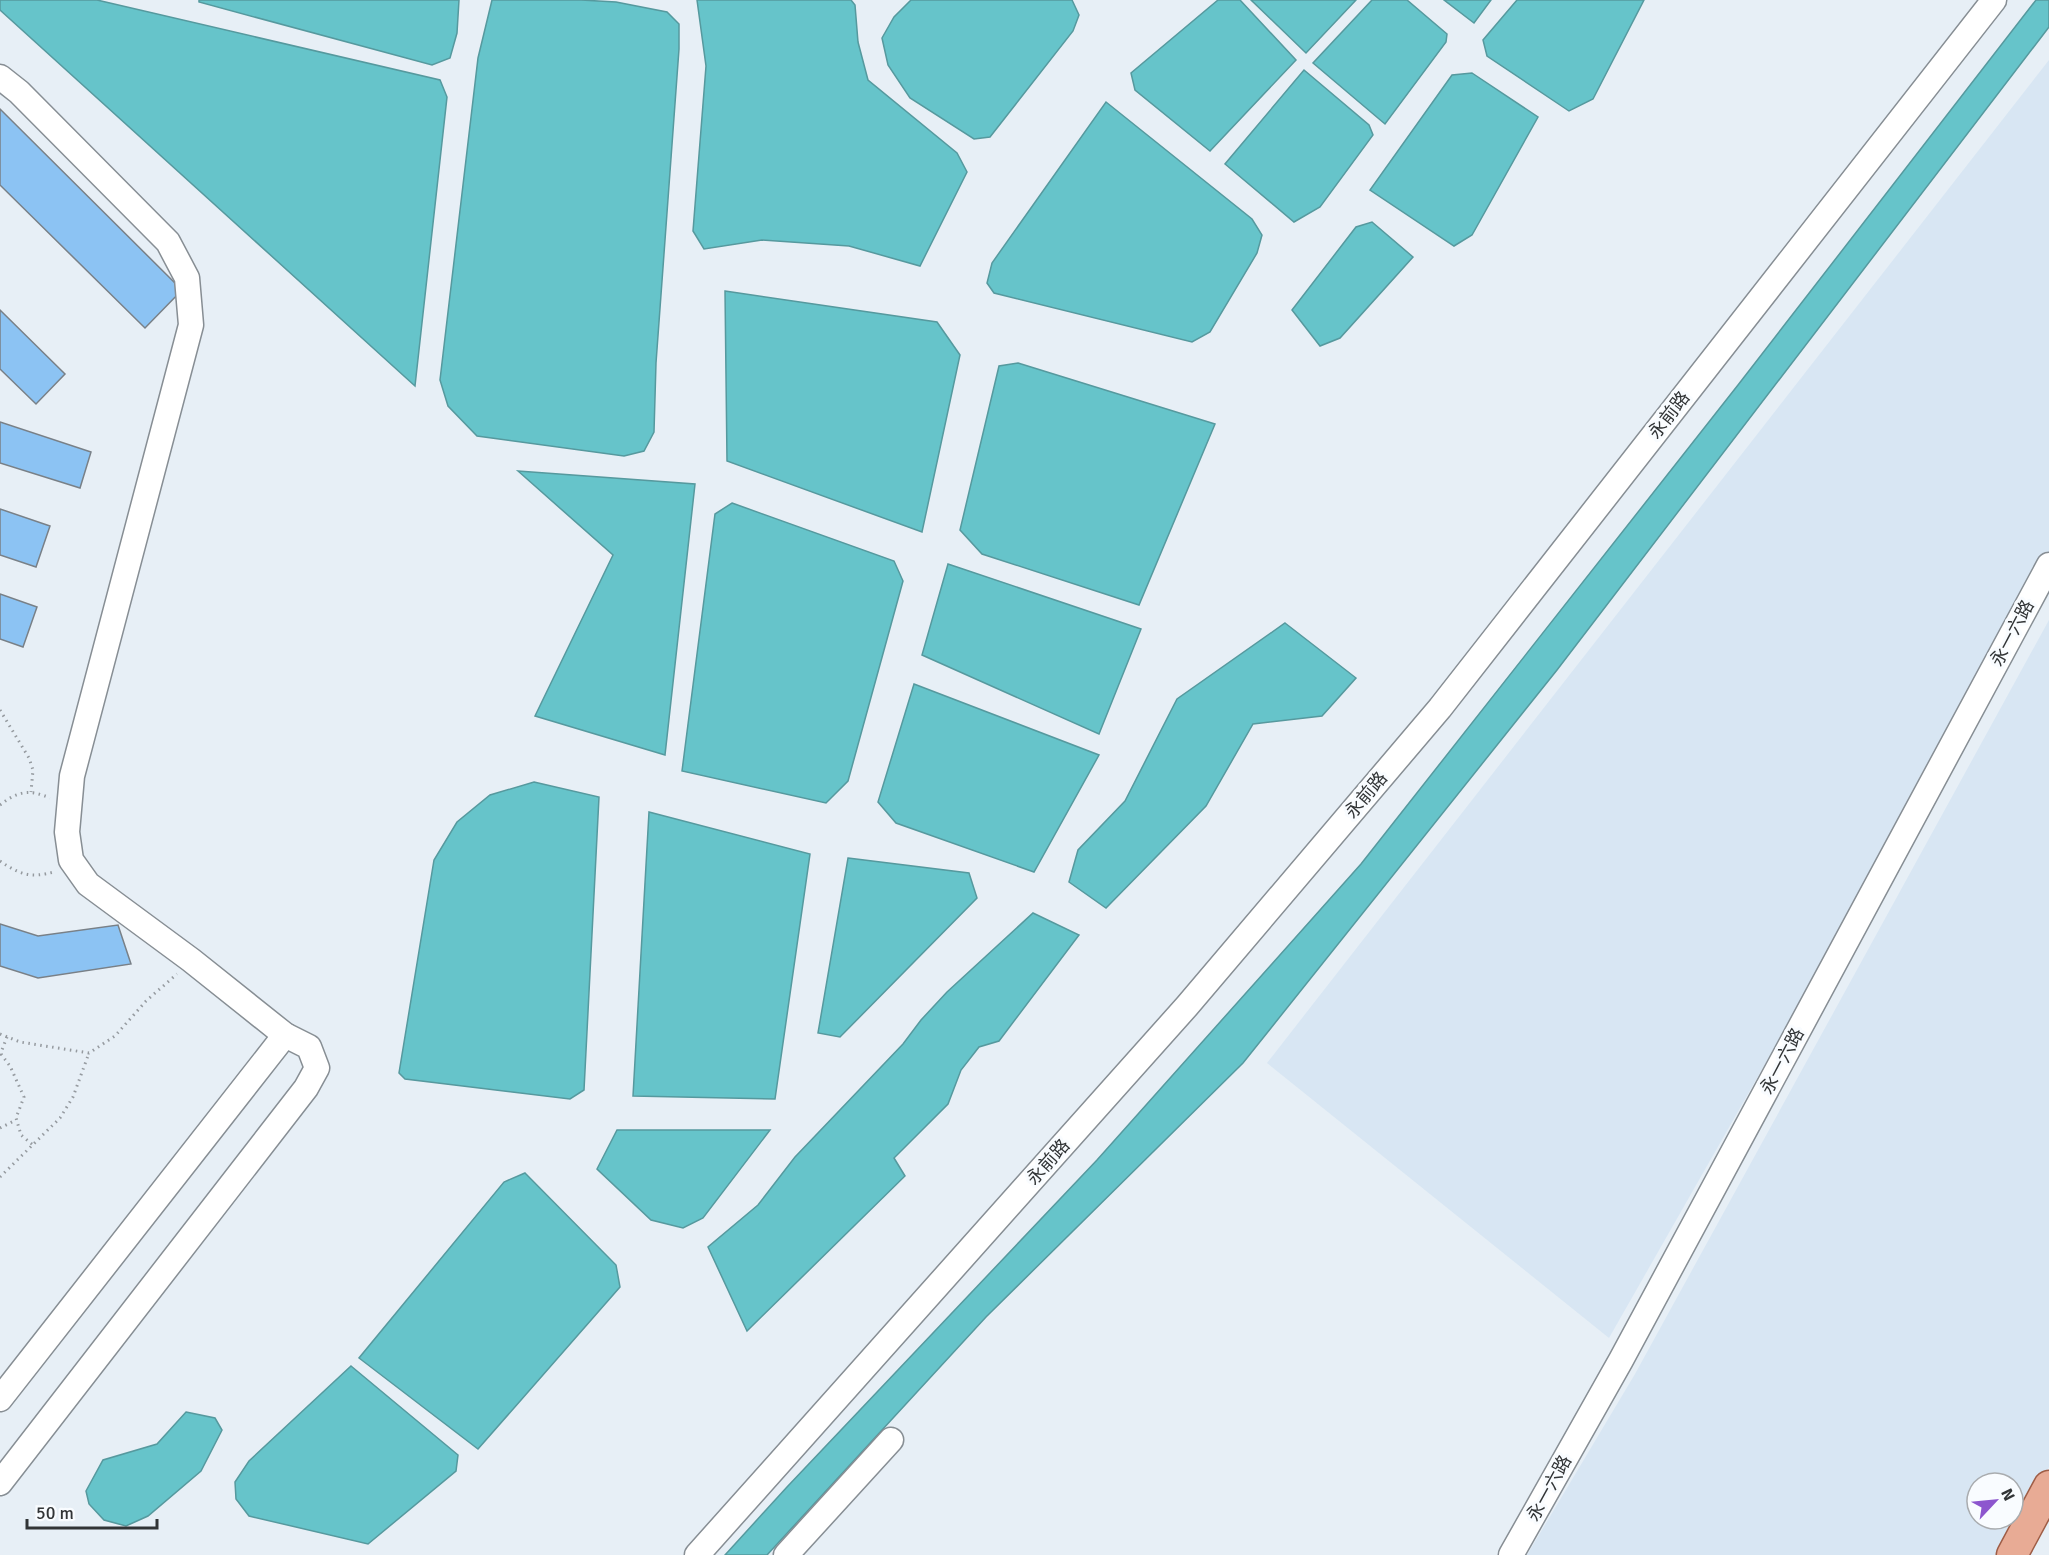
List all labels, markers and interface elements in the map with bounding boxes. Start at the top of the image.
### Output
street label: 永前路 [1644,387,1694,443]
street label: 永一六路 [1985,596,2039,670]
street label: 永前路 [1340,767,1392,823]
street label: 永一六路 [1755,1024,1809,1098]
street label: 永前路 [1022,1135,1074,1189]
street label: 永一六路 [1522,1451,1576,1525]
north arrow [1965,1471,2025,1531]
text: N [1996,1485,2019,1504]
scale bar [27,1492,158,1530]
text: 50 m [36,1502,74,1524]

